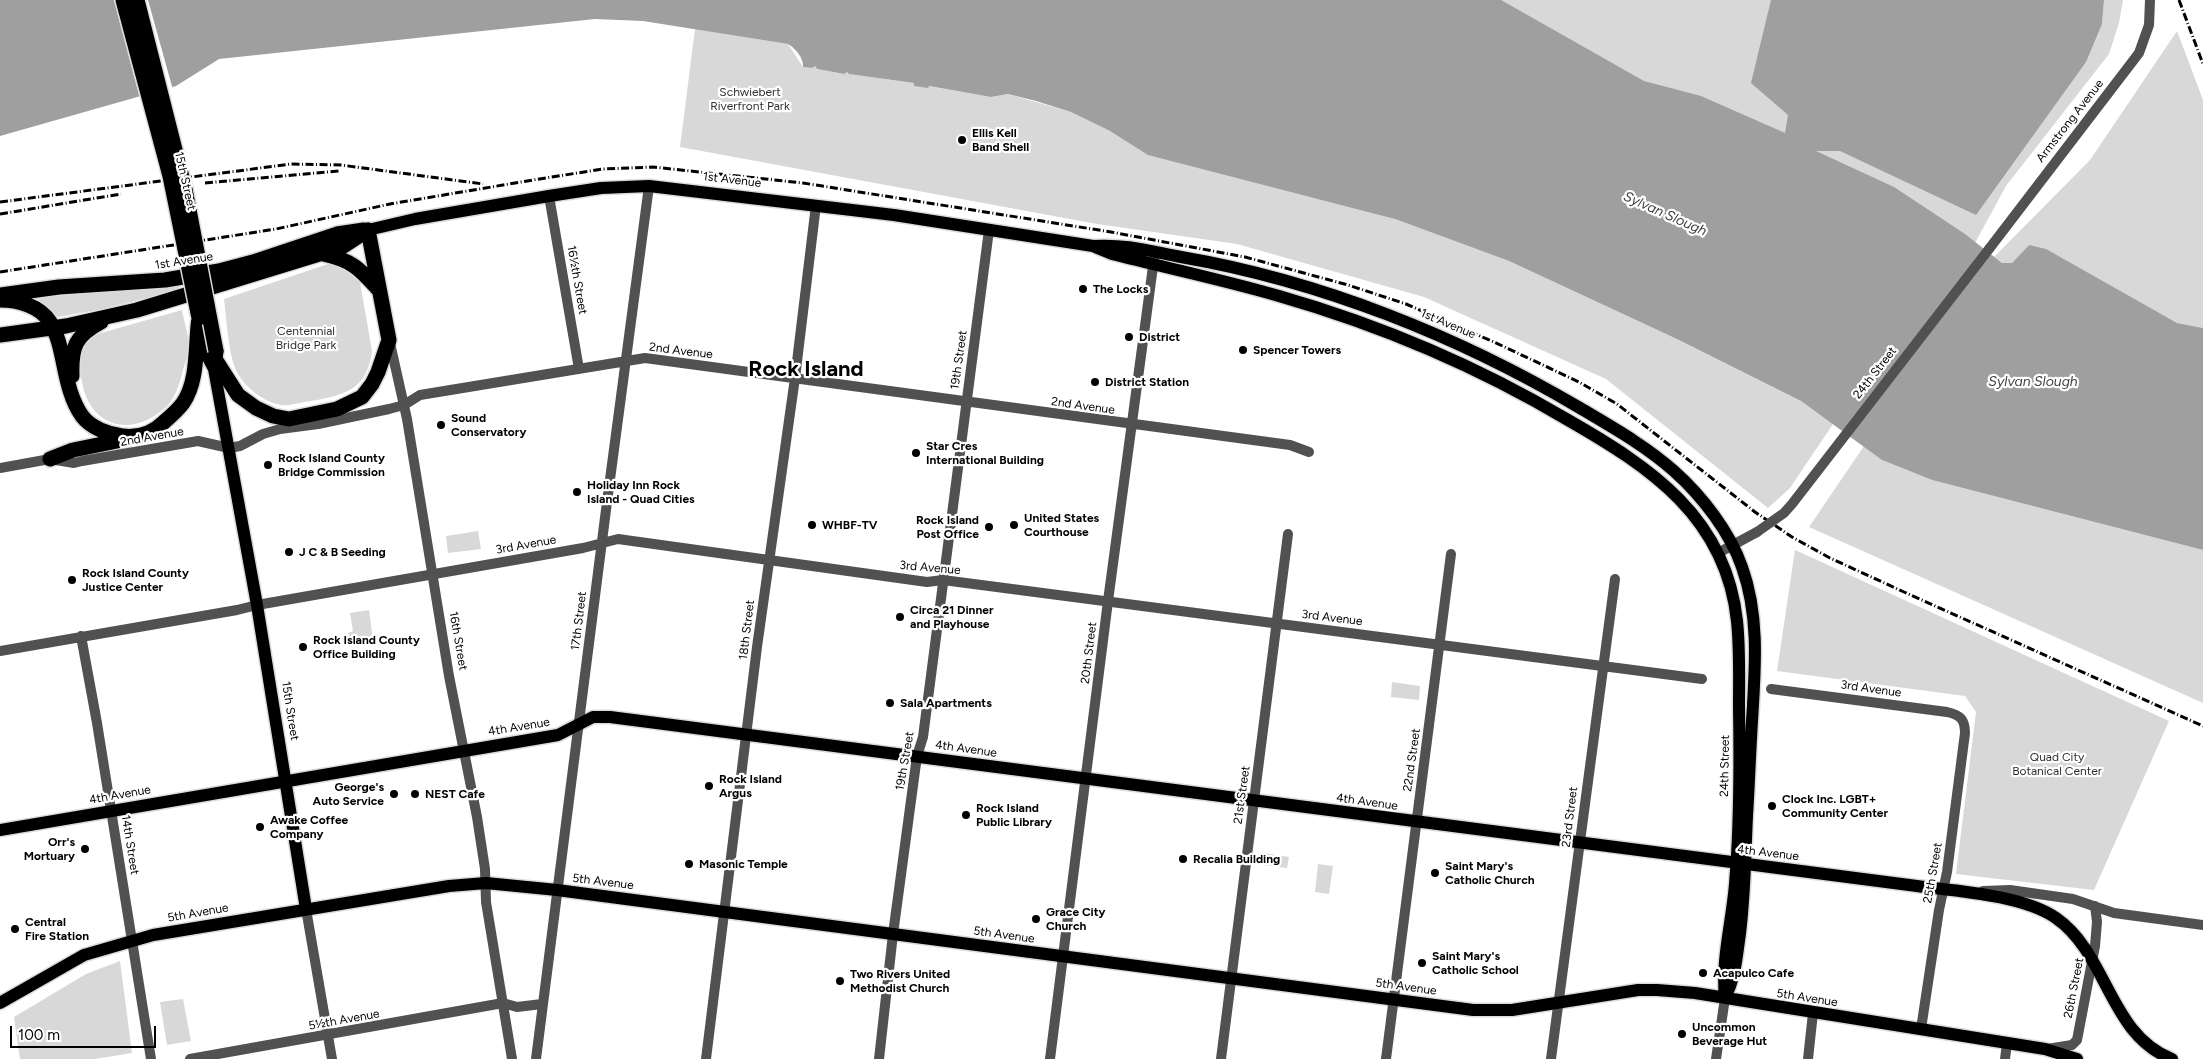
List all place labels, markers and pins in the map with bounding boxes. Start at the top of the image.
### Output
place label: Ellis Kell Band Shell [972,126,1029,154]
marker: Ellis Kell Band Shell [956,134,968,146]
place label: The Locks [1093,282,1148,296]
marker: The Locks [1077,283,1089,295]
place label: District [1139,330,1180,344]
marker: District [1123,331,1135,343]
place label: Spencer Towers [1253,343,1341,357]
marker: Spencer Towers [1237,344,1249,356]
place label: District Station [1105,375,1189,389]
marker: District Station [1089,376,1101,388]
place label: Sound Conservatory [451,411,526,439]
marker: Sound Conservatory [435,419,447,431]
place label: Star Cres International Building [926,439,1044,467]
marker: Star Cres International Building [910,447,922,459]
place label: Rock Island County Bridge Commission [278,451,385,479]
marker: Rock Island County Bridge Commission [262,459,274,471]
place label: Holiday Inn Rock Island - Quad Cities [587,478,695,506]
marker: Holiday Inn Rock Island - Quad Cities [571,486,583,498]
place label: United States Courthouse [1024,511,1099,539]
place label: Rock Island Post Office [916,513,979,541]
place label: WHBF-TV [822,518,877,532]
marker: WHBF-TV [806,519,818,531]
marker: United States Courthouse [1008,519,1020,531]
marker: Rock Island Post Office [983,521,995,533]
place label: J C & B Seeding [299,545,386,559]
marker: J C & B Seeding [283,546,295,558]
place label: Rock Island County Justice Center [82,566,189,594]
marker: Rock Island County Justice Center [66,574,78,586]
place label: Circa 21 Dinner and Playhouse [910,603,993,631]
marker: Circa 21 Dinner and Playhouse [894,611,906,623]
place label: Rock Island County Office Building [313,633,420,661]
marker: Rock Island County Office Building [297,641,309,653]
place label: Sala Apartments [900,696,992,710]
marker: Sala Apartments [884,697,896,709]
place label: Rock Island Argus [719,772,782,800]
place label: George's Auto Service [313,780,384,808]
marker: Rock Island Argus [703,780,715,792]
place label: NEST Cafe [425,787,485,801]
marker: George's Auto Service [388,788,400,800]
marker: NEST Cafe [409,788,421,800]
place label: Clock Inc. LGBT+ Community Center [1782,792,1888,820]
marker: Clock Inc. LGBT+ Community Center [1766,800,1778,812]
place label: Rock Island Public Library [976,801,1052,829]
marker: Rock Island Public Library [960,809,972,821]
place label: Awake Coffee Company [270,813,348,841]
marker: Awake Coffee Company [254,821,266,833]
place label: Orr's Mortuary [24,835,75,863]
marker: Orr's Mortuary [79,843,91,855]
place label: Recalia Building [1193,852,1280,866]
marker: Recalia Building [1177,853,1189,865]
place label: Masonic Temple [699,857,788,871]
marker: Masonic Temple [683,858,695,870]
place label: Saint Mary's Catholic Church [1445,859,1535,887]
marker: Saint Mary's Catholic Church [1429,867,1441,879]
place label: Grace City Church [1046,905,1105,933]
marker: Grace City Church [1030,913,1042,925]
place label: Central Fire Station [25,915,89,943]
marker: Central Fire Station [9,923,21,935]
place label: Saint Mary's Catholic School [1432,949,1519,977]
marker: Saint Mary's Catholic School [1416,957,1428,969]
place label: Acapulco Cafe [1713,966,1794,980]
place label: Two Rivers United Methodist Church [850,967,950,995]
marker: Acapulco Cafe [1697,967,1709,979]
marker: Two Rivers United Methodist Church [834,975,846,987]
place label: Uncommon Beverage Hut [1692,1020,1767,1048]
marker: Uncommon Beverage Hut [1676,1028,1688,1040]

